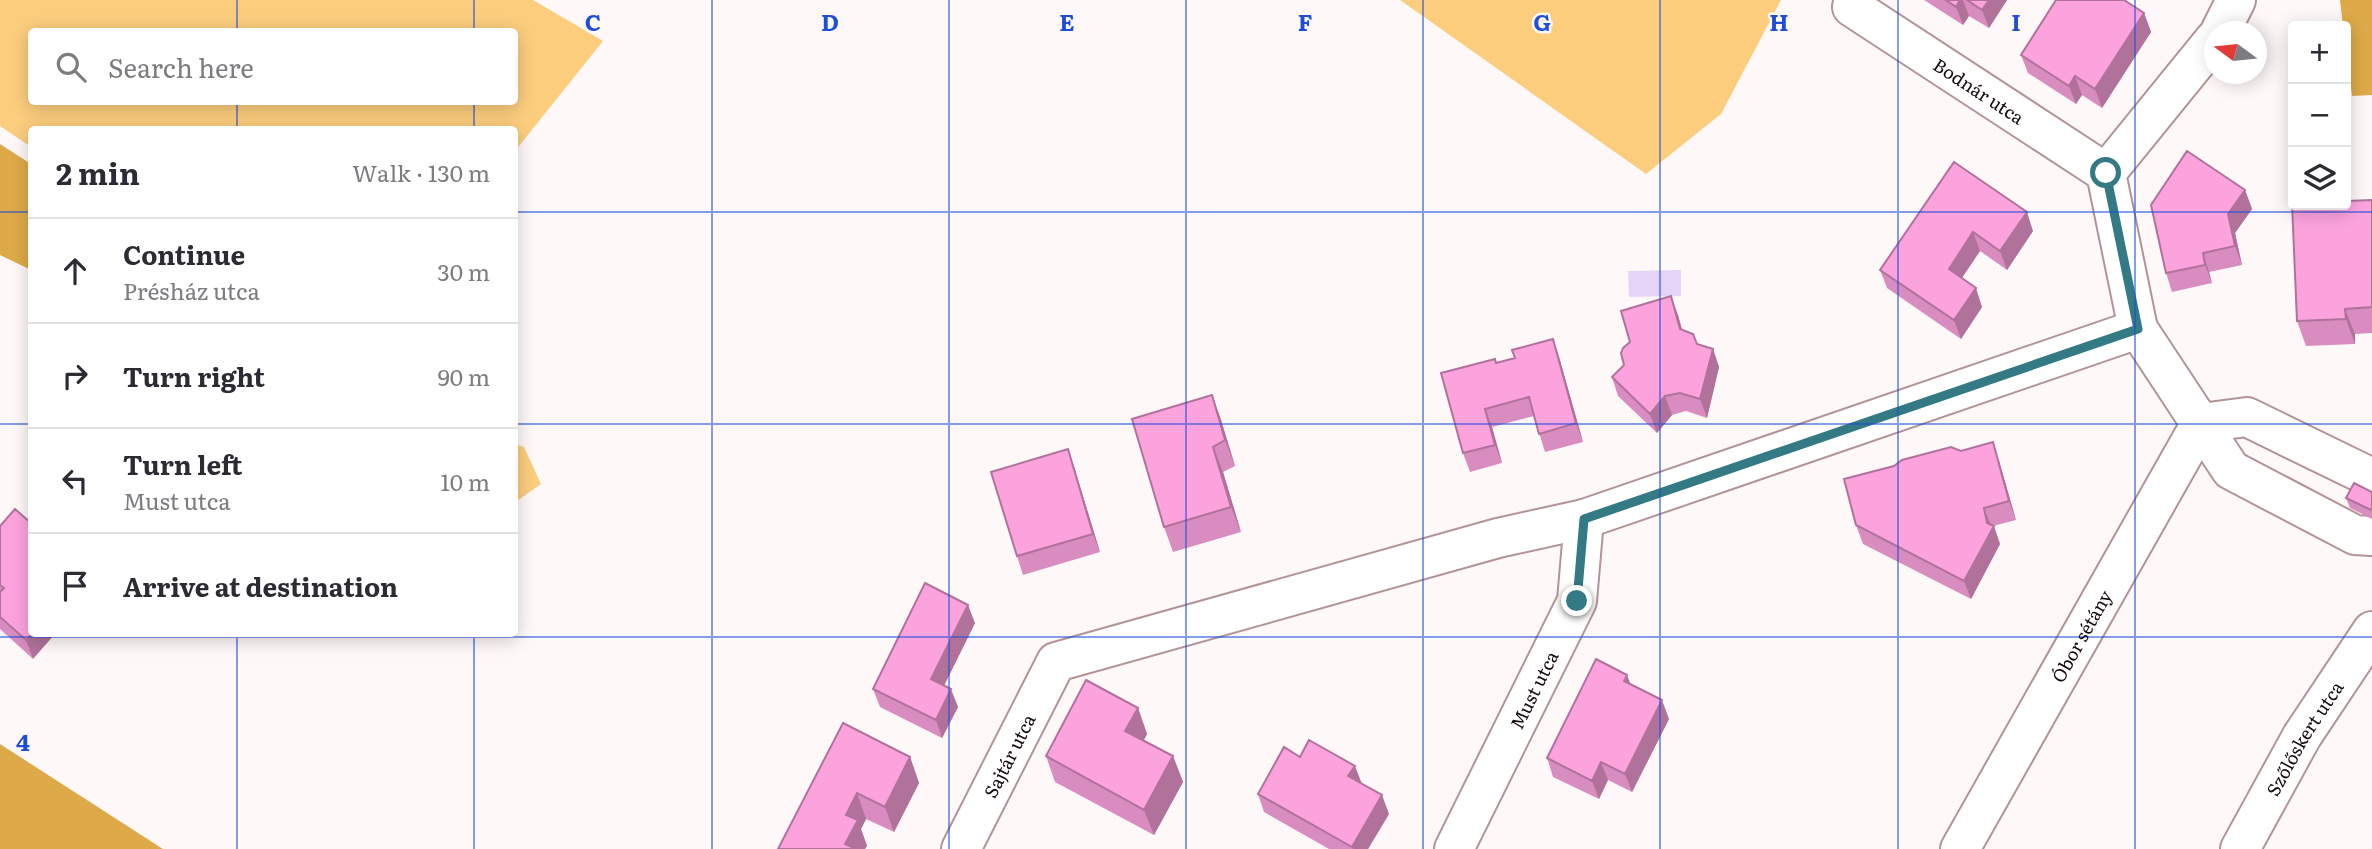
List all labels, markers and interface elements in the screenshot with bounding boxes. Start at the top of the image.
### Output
text: C [585,4,601,38]
text: D [821,4,839,38]
text: E [1059,4,1075,38]
text: F [1298,4,1313,38]
text: G [1533,4,1551,38]
text: H [1769,4,1789,38]
text: I [2011,4,2021,38]
north arrow [2204,21,2267,84]
map controls [2288,21,2351,210]
button: + [2288,21,2351,84]
search box [28,28,518,105]
text: Search here [108,47,254,86]
icon: search [52,48,90,86]
street label: Bodnár utca [1928,50,2030,130]
button: − [2288,84,2351,147]
button: layers [2288,147,2351,210]
text: 2 min [56,150,140,194]
text: Walk · 130 m [352,155,490,189]
route start [2090,157,2121,188]
text: Continue [123,234,245,273]
icon: ahead [56,252,94,290]
text: 30 m [437,254,490,288]
text: Présház utca [123,273,260,307]
text: Turn right [123,356,265,395]
icon: right [56,357,94,395]
text: 90 m [438,359,490,393]
text: Turn left [123,444,242,483]
icon: left [56,462,94,500]
text: 10 m [440,464,490,498]
text: Must utca [123,483,231,517]
text: Arrive at destination [123,566,398,605]
icon: arrive [56,567,94,605]
street label: Óbor sétány [2044,584,2118,687]
route end [1561,585,1592,616]
street label: Must utca [1502,646,1564,733]
street label: Szőlőskert utca [2258,675,2349,800]
street label: Sajtár utca [976,709,1041,802]
text: 4 [16,724,30,758]

